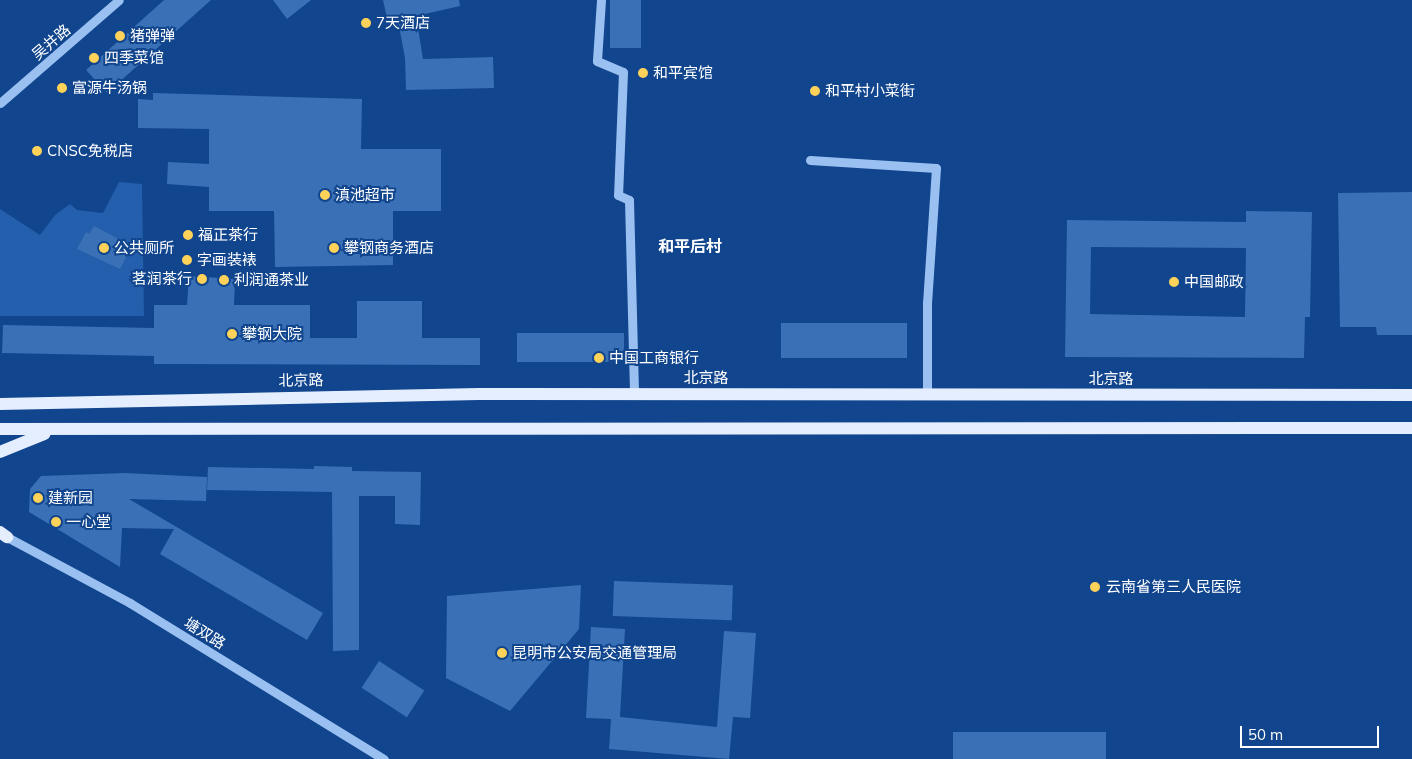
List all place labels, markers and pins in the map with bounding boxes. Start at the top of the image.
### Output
place label: 7天酒店 [376,14,430,32]
marker: 7天酒店 [360,17,372,29]
place label: 猪弹弹 [130,27,175,45]
marker: 猪弹弹 [114,30,126,42]
place label: 四季菜馆 [104,49,164,67]
marker: 四季菜馆 [88,52,100,64]
place label: 和平宾馆 [653,64,713,82]
marker: 和平宾馆 [637,67,649,79]
place label: 富源牛汤锅 [72,79,147,97]
marker: 富源牛汤锅 [56,82,68,94]
place label: 和平村小菜街 [825,82,915,100]
marker: 和平村小菜街 [809,85,821,97]
place label: CNSC免税店 [47,142,133,160]
marker: CNSC免税店 [31,145,43,157]
place label: 滇池超市 [335,186,395,204]
marker: 滇池超市 [319,189,331,201]
place label: 福正茶行 [198,226,258,244]
marker: 福正茶行 [182,229,194,241]
place label: 公共厕所 [114,239,174,257]
place label: 攀钢商务酒店 [344,239,434,257]
marker: 公共厕所 [98,242,110,254]
marker: 攀钢商务酒店 [328,242,340,254]
place label: 字画装裱 [197,251,257,269]
marker: 字画装裱 [181,254,193,266]
place label: 茗润茶行 [132,270,192,288]
place label: 利润通茶业 [234,271,309,289]
marker: 茗润茶行 [196,273,208,285]
place label: 中国邮政 [1184,273,1244,291]
marker: 利润通茶业 [218,274,230,286]
marker: 中国邮政 [1168,276,1180,288]
place label: 攀钢大院 [242,325,302,343]
marker: 攀钢大院 [226,328,238,340]
place label: 中国工商银行 [609,349,699,367]
marker: 中国工商银行 [593,352,605,364]
place label: 建新园 [48,489,93,507]
marker: 建新园 [32,492,44,504]
place label: 一心堂 [66,513,111,531]
marker: 一心堂 [50,516,62,528]
place label: 云南省第三人民医院 [1106,578,1241,596]
marker: 云南省第三人民医院 [1088,580,1102,594]
place label: 昆明市公安局交通管理局 [512,644,677,662]
marker: 昆明市公安局交通管理局 [496,647,508,659]

